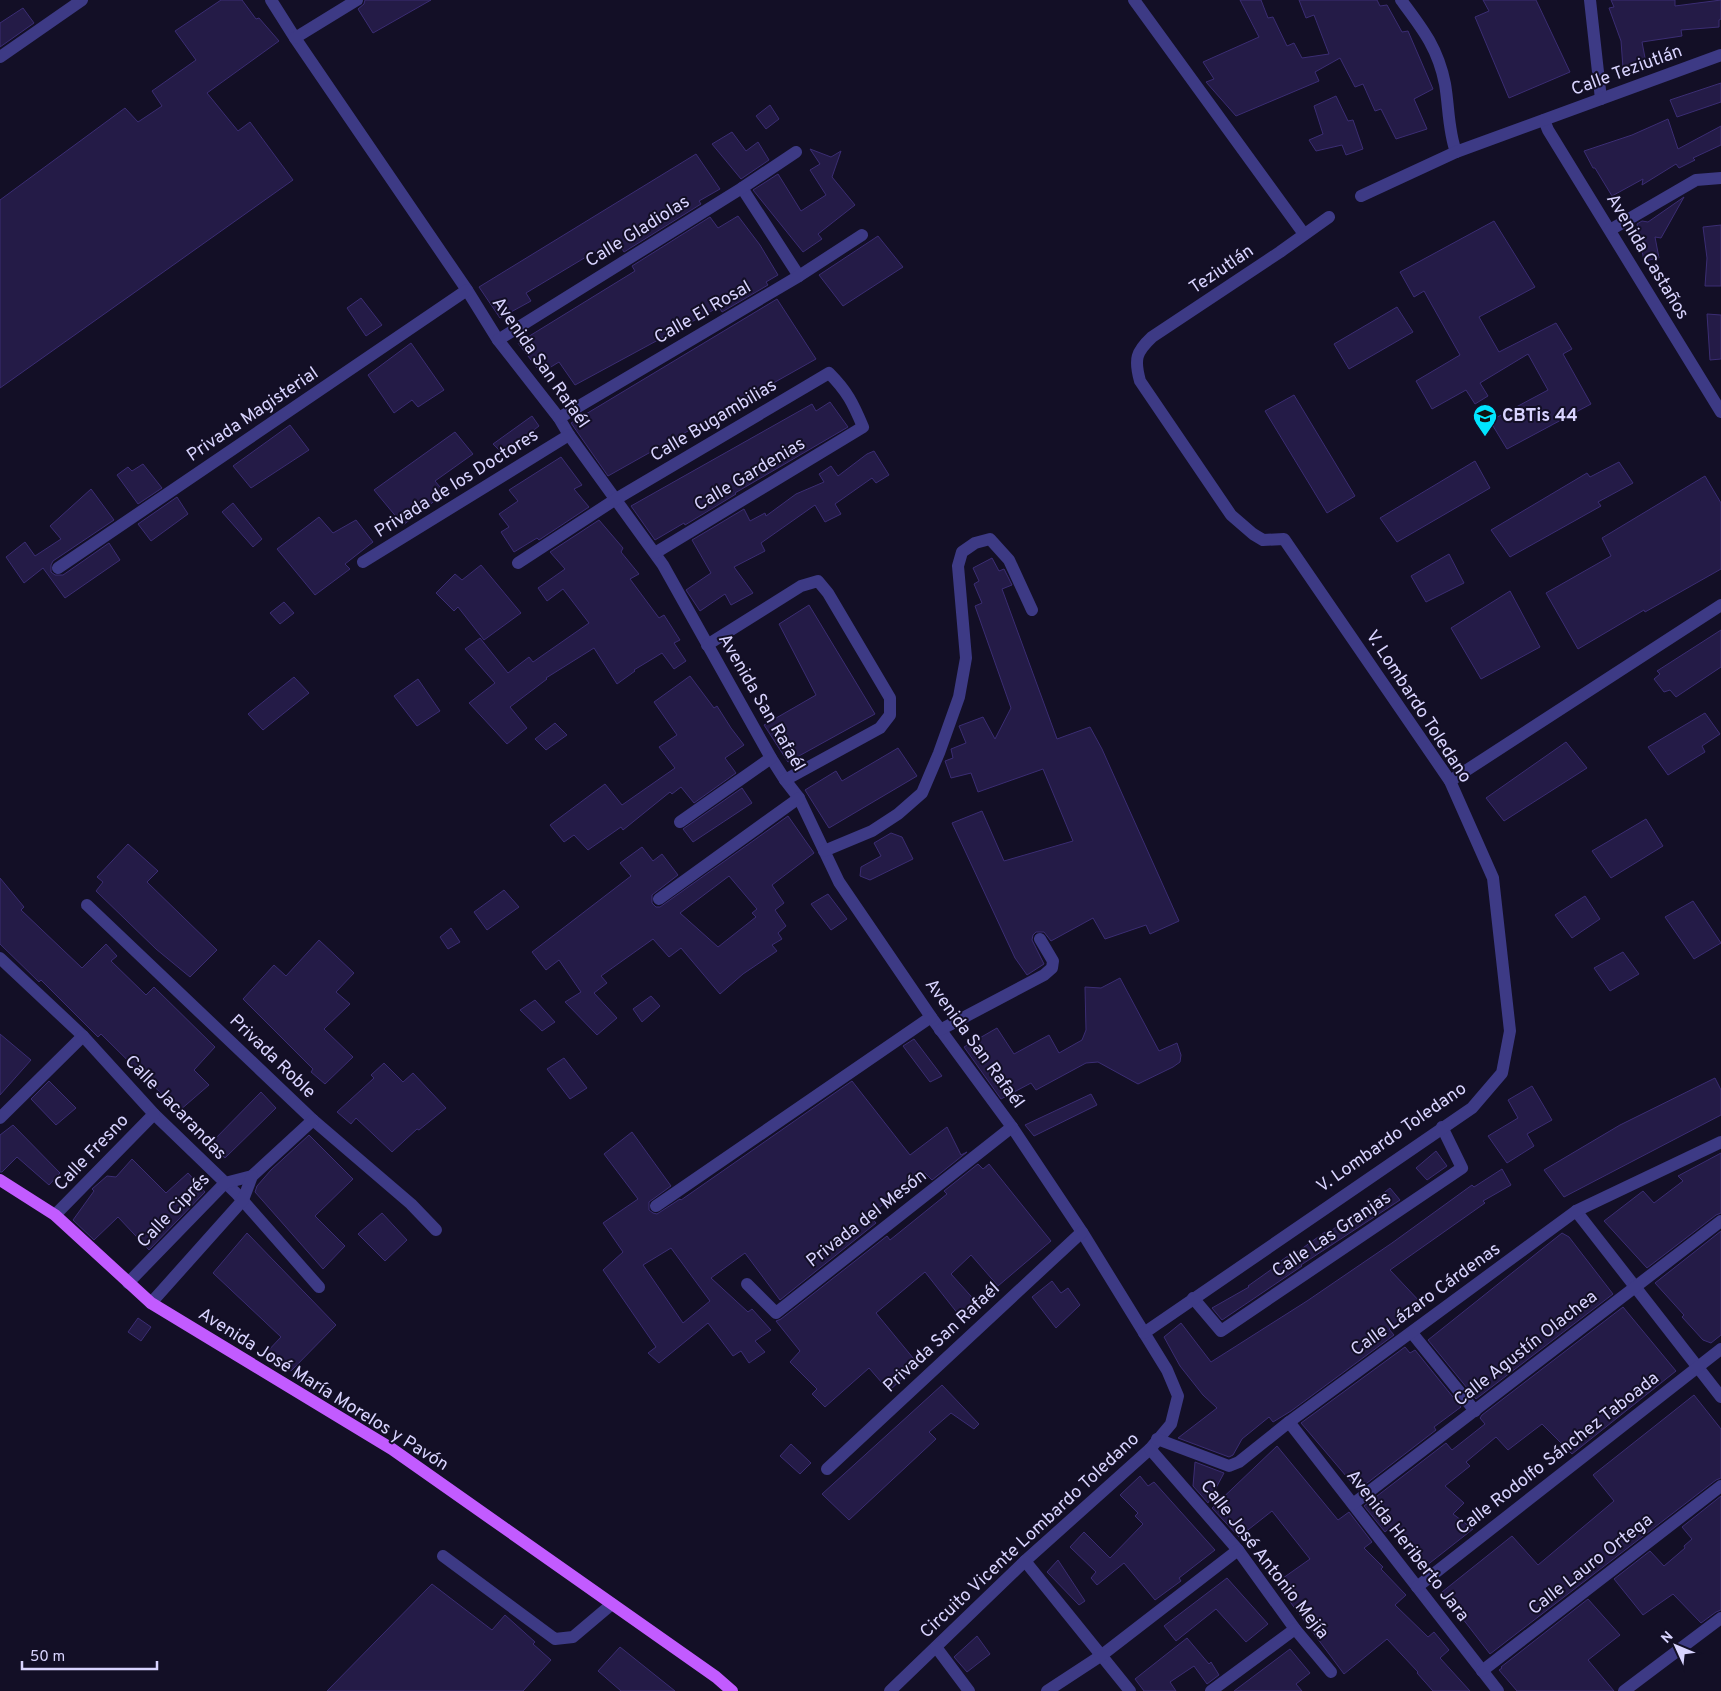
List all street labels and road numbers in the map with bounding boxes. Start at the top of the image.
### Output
street label: Calle Teziutlán [1568,40,1686,102]
street label: Avenida Castaños [1600,190,1694,324]
street label: Calle Gladiolas [582,191,694,273]
street label: Teziutlán [1185,240,1259,300]
street label: Calle El Rosal [650,276,756,350]
street label: Avenida San Rafaél [486,293,594,433]
street label: Privada Magisterial [183,362,323,468]
street label: Calle Bugambilias [647,374,781,468]
street label: Privada de los Doctores [371,424,543,544]
street label: Calle Gardenias [690,433,810,517]
street label: V. Lombardo Toledano [1360,626,1476,788]
street label: Avenida San Rafaél [712,630,810,776]
street label: Avenida San Rafaél [919,975,1029,1113]
street label: Privada Roble [224,1010,320,1104]
street label: Calle Jacarandas [119,1051,231,1165]
street label: V. Lombardo Toledano [1313,1078,1471,1198]
street label: Calle Fresno [50,1110,134,1196]
street label: Privada del Mesón [802,1165,932,1273]
street label: Calle Ciprés [133,1169,215,1253]
street label: Calle Las Granjas [1268,1187,1396,1283]
street label: Calle Lázaro Cárdenas [1347,1238,1505,1362]
street label: Privada San Rafaél [879,1278,1005,1398]
street label: Calle Agustín Olachea [1450,1286,1602,1412]
street label: Avenida José María Morelos y Pavón [194,1303,452,1477]
street label: Calle Rodolfo Sánchez Taboada [1452,1367,1664,1541]
street label: Circuito Vicente Lombardo Toledano [916,1428,1144,1644]
street label: Avenida Heriberto Jara [1340,1465,1474,1627]
street label: Calle José Antonio Mejía [1195,1476,1333,1644]
street label: Calle Lauro Ortega [1524,1509,1658,1621]

